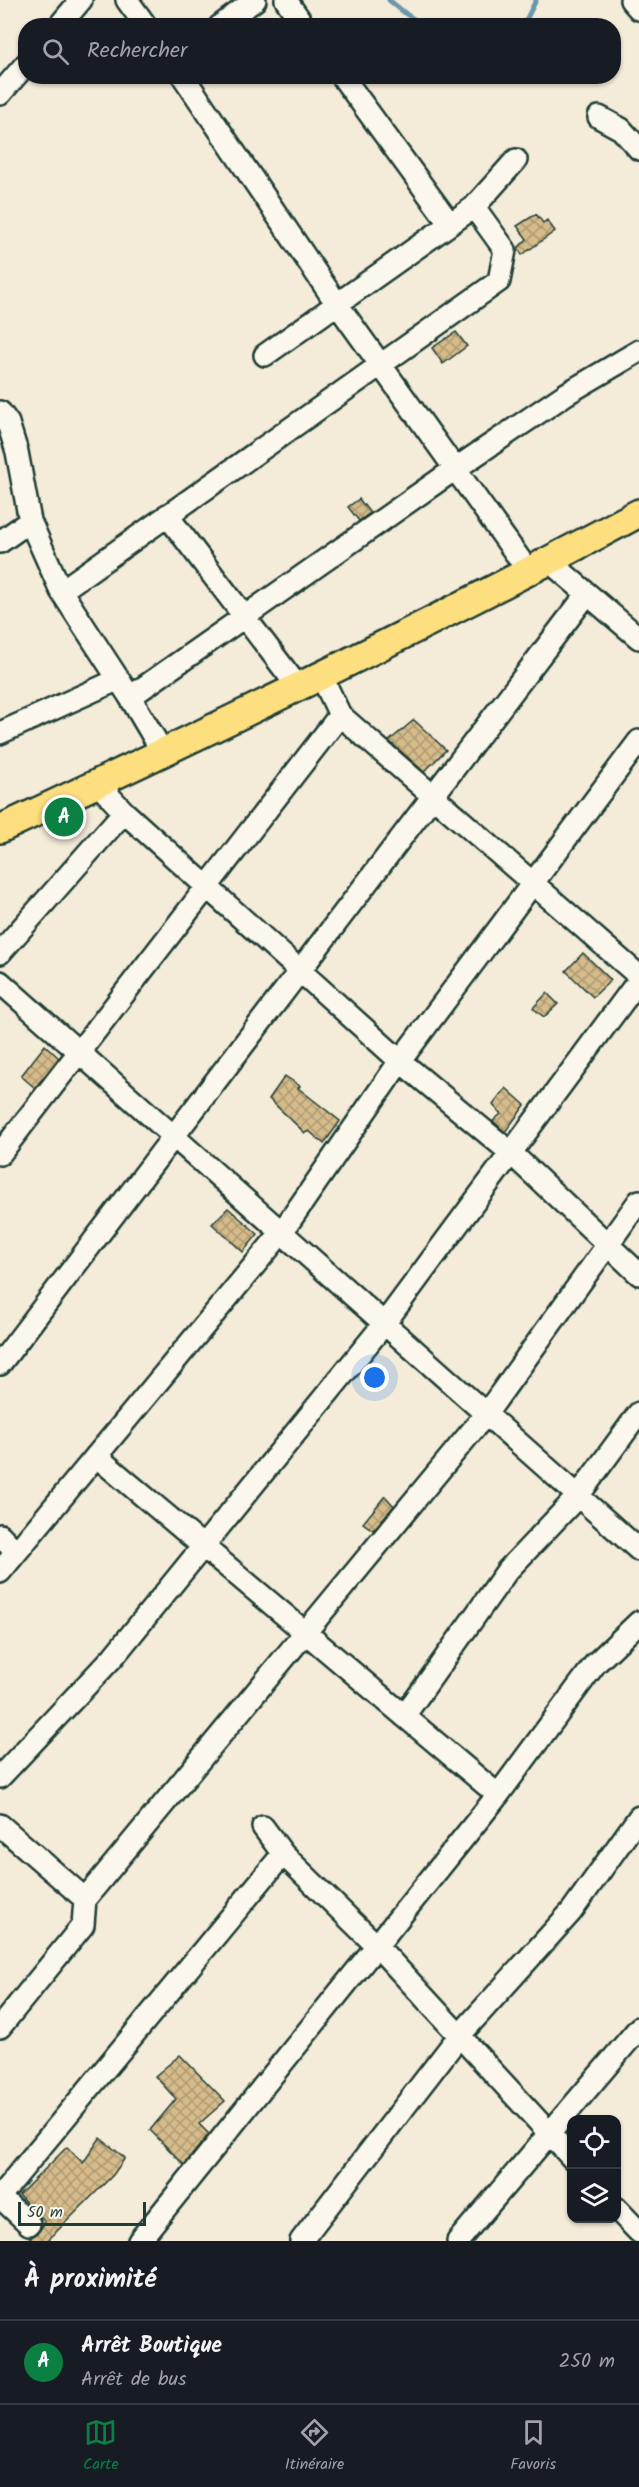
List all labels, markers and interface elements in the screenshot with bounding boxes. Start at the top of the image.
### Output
search box [18,18,621,84]
text: Rechercher [87,34,187,69]
icon: search [39,35,72,68]
pin: A [44,794,84,840]
your location [360,1363,389,1392]
map controls [567,2115,621,2223]
button: locate [567,2115,621,2169]
button: layers [567,2169,621,2223]
scale bar [18,2199,146,2226]
text: 50 m [27,2200,63,2225]
text: À proximité [24,2259,156,2301]
text: Arrêt Boutique [81,2329,222,2364]
text: A [37,2346,50,2378]
text: 250 m [559,2346,615,2378]
text: Arrêt de bus [81,2364,187,2396]
tab: Carte [83,2416,119,2477]
tab: Itinéraire [285,2416,344,2477]
tab: Favoris [510,2416,556,2477]

